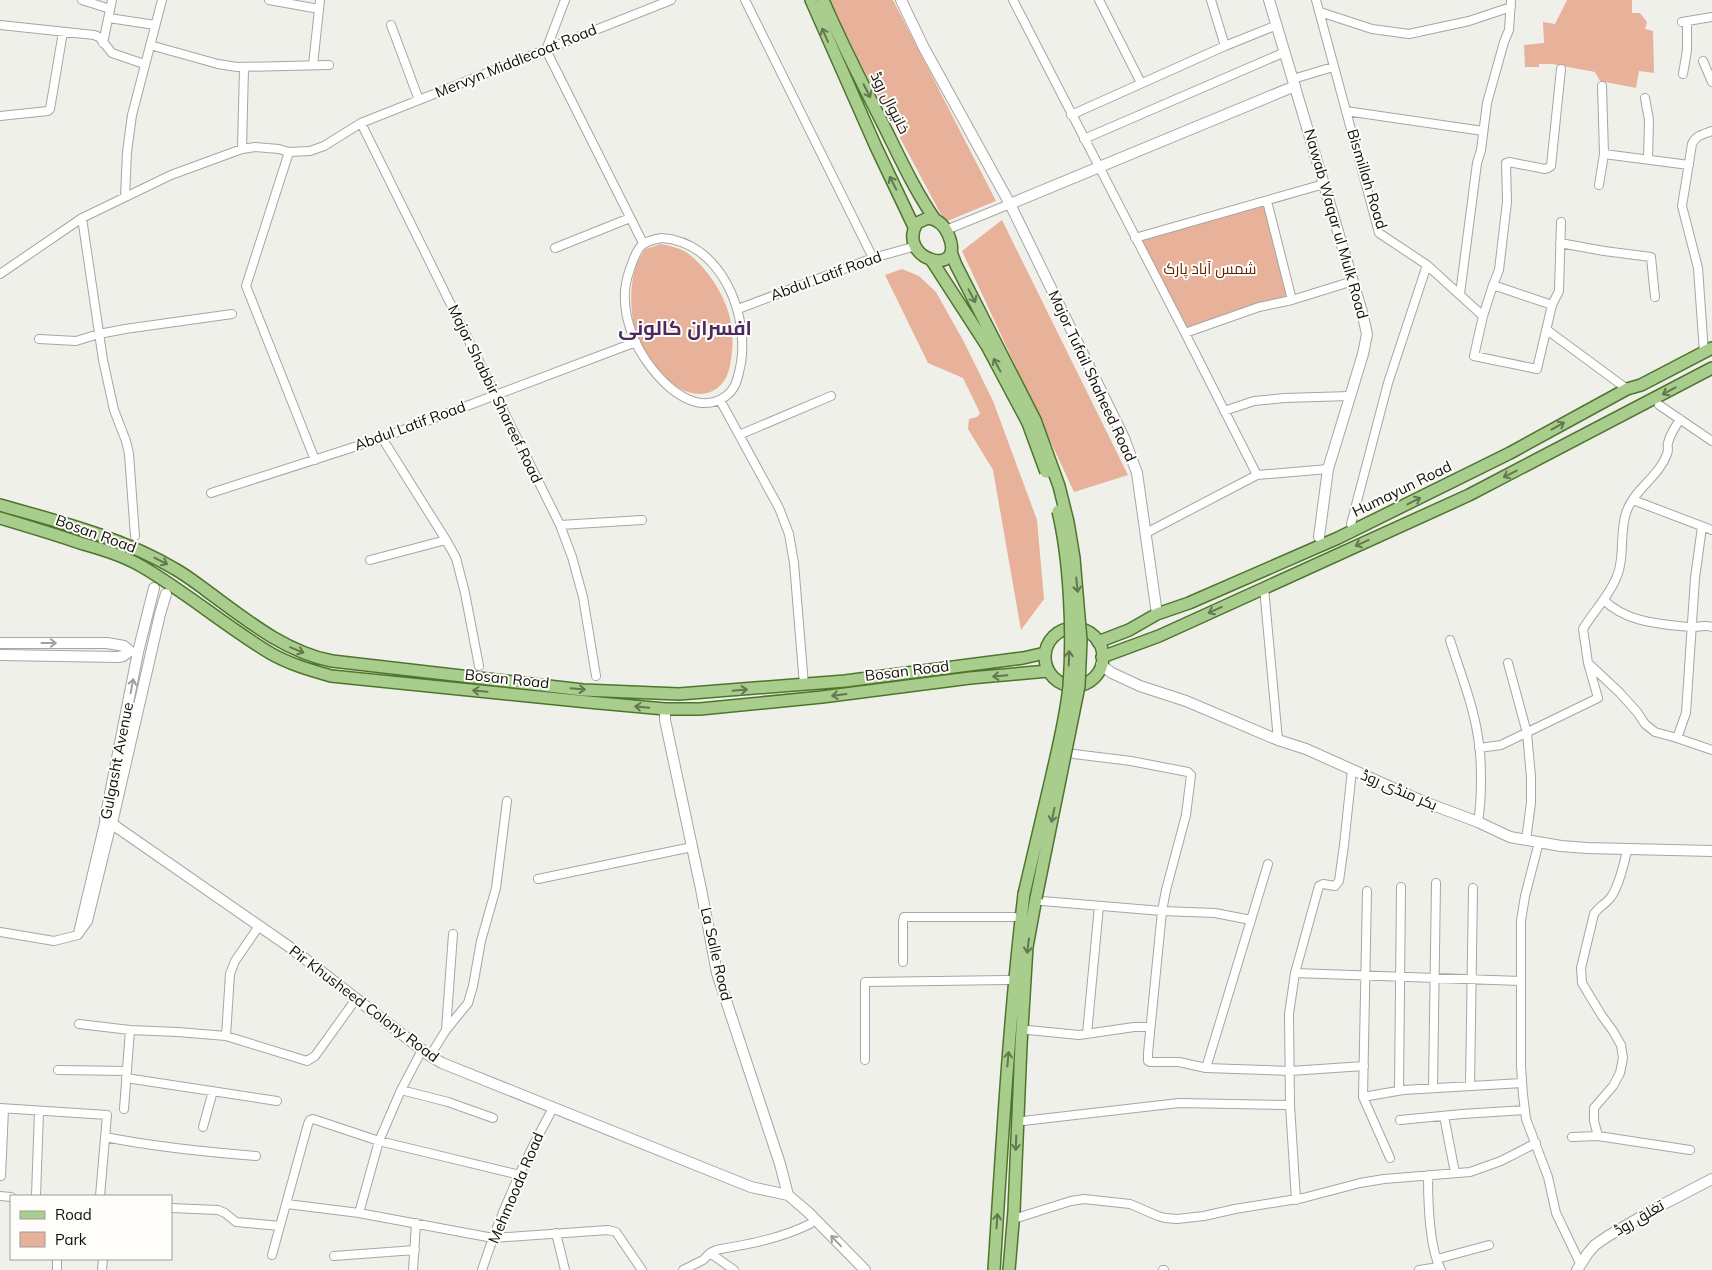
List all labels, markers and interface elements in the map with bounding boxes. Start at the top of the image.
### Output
street label: Mervyn Middlecoat Road [432,19,599,102]
one-way arrow [820,28,830,43]
street label: خانیوال روڈ [867,69,914,137]
one-way arrow [862,83,872,98]
street label: Nawab Waqar ul Mulk Road [1300,127,1373,321]
street label: Bismillah Road [1343,127,1392,231]
one-way arrow [888,176,898,191]
street label: Abdul Latif Road [768,247,884,304]
park label: شمس آباد پارک [1164,259,1256,279]
street label: Major Tufail Shaheed Road [1044,287,1141,465]
one-way arrow [967,288,977,303]
street label: Major Shabbir Shareef Road [444,302,547,486]
district label: افسران کالونی [618,315,752,340]
one-way arrow [992,358,1001,373]
one-way arrow [1662,387,1677,396]
street label: Abdul Latif Road [352,397,468,454]
one-way arrow [1551,421,1566,431]
street label: Humayun Road [1349,456,1455,521]
one-way arrow [1502,469,1517,479]
one-way arrow [1406,496,1421,505]
street label: Bosan Road [53,510,139,557]
one-way arrow [1355,539,1370,548]
one-way arrow [153,557,168,566]
one-way arrow [1072,577,1082,593]
one-way arrow [1207,606,1222,616]
one-way arrow [40,638,56,648]
one-way arrow [289,645,304,655]
one-way arrow [1065,650,1074,666]
street label: Bosan Road [864,656,950,685]
street label: Bosan Road [464,665,550,692]
one-way arrow [992,671,1008,680]
one-way arrow [128,678,137,694]
one-way arrow [570,684,586,694]
one-way arrow [472,686,488,696]
one-way arrow [732,686,748,695]
one-way arrow [831,690,847,700]
street label: Gulgasht Avenue [96,701,137,821]
one-way arrow [634,702,650,711]
street label: بکر منڈی روڈ [1358,765,1440,815]
one-way arrow [1048,806,1057,822]
street label: La Salle Road [696,905,736,1003]
one-way arrow [1023,937,1033,953]
street label: Pir Khusheed Colony Road [286,941,443,1066]
one-way arrow [1003,1051,1013,1067]
street label: Mehmooda Road [484,1129,547,1246]
one-way arrow [1012,1135,1021,1151]
legend [10,1195,172,1260]
street label: تغلق روڈ [1610,1196,1668,1240]
text: Road [55,1205,92,1224]
one-way arrow [993,1214,1002,1230]
text: Park [55,1230,87,1249]
one-way arrow [830,1235,843,1247]

